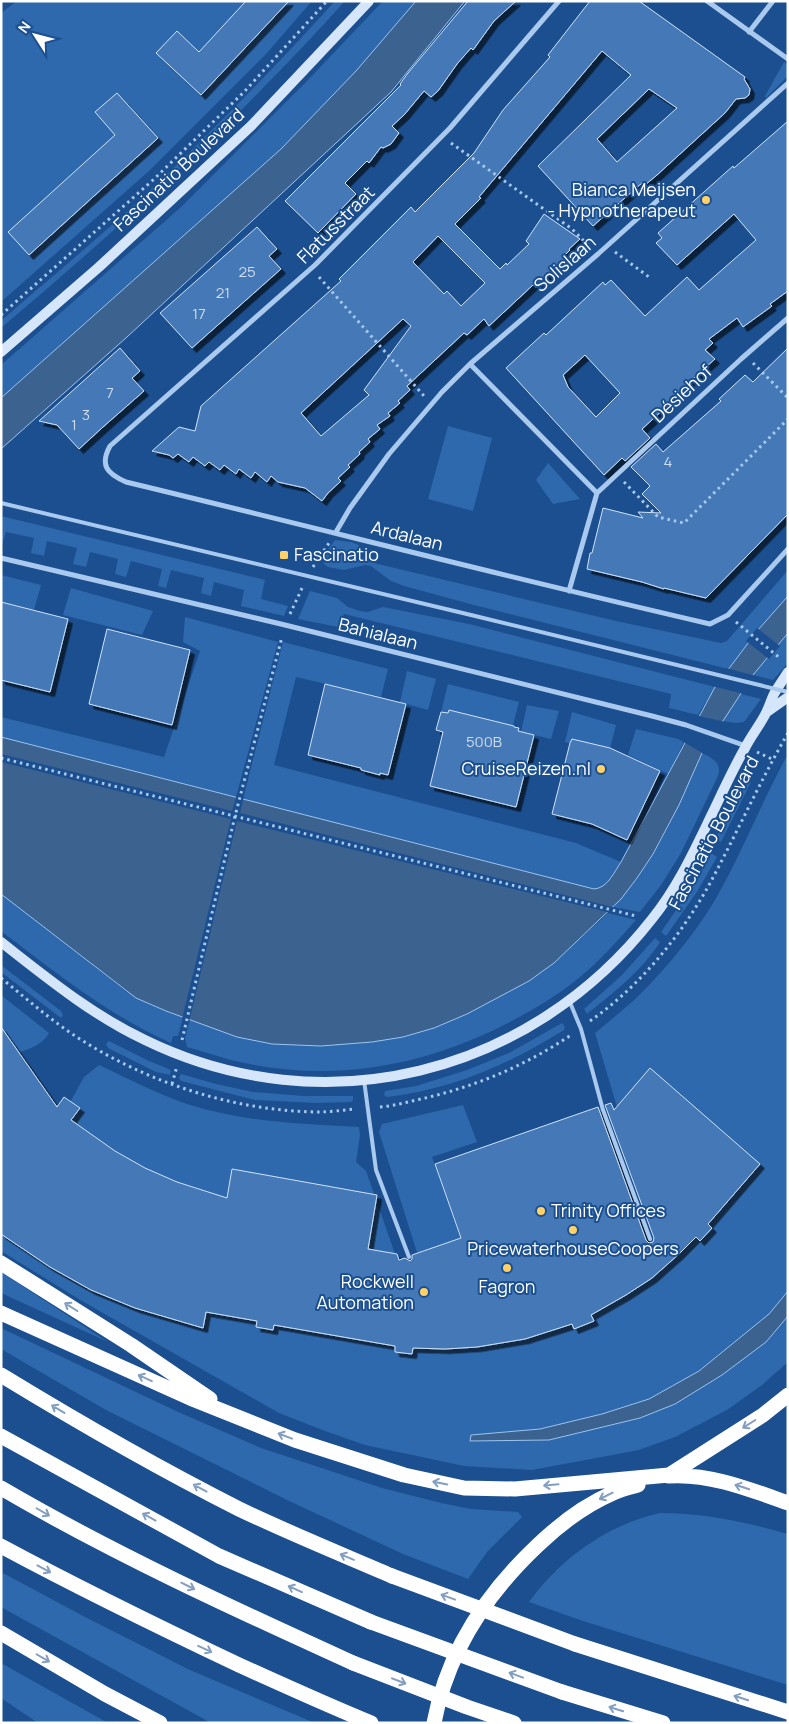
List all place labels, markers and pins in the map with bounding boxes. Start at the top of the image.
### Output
place label: Bianca Meijsen - Hypnotherapeut [547,177,696,222]
marker: Bianca Meijsen - Hypnotherapeut [700,194,712,206]
place label: Fascinatio [294,542,379,566]
marker: Fascinatio [278,549,290,561]
place label: CruiseReizen.nl [461,756,591,780]
marker: CruiseReizen.nl [595,763,607,775]
place label: Trinity Offices [551,1198,666,1222]
marker: Trinity Offices [535,1205,547,1217]
marker: PricewaterhouseCoopers [567,1224,579,1236]
place label: PricewaterhouseCoopers [467,1236,679,1260]
marker: Fagron [501,1262,513,1274]
place label: Rockwell Automation [316,1269,414,1314]
place label: Fagron [478,1274,536,1298]
marker: Rockwell Automation [418,1286,430,1298]

